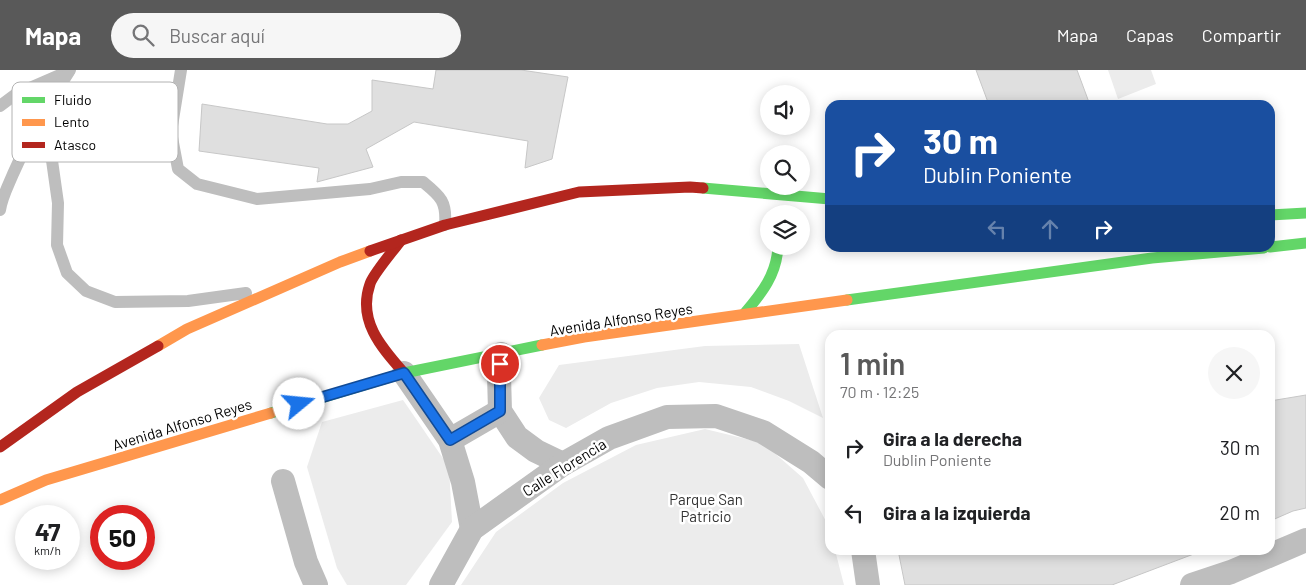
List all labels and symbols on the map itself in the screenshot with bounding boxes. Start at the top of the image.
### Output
legend [12,82,178,162]
text: Fluido [54,91,92,108]
text: Lento [54,113,89,130]
text: Atasco [54,136,96,153]
street label: Avenida Alfonso Reyes [548,299,694,339]
pin [479,343,521,385]
position arrow [272,377,324,429]
street label: Avenida Alfonso Reyes [110,394,254,454]
street label: Calle Florencia [519,434,609,500]
park label: Parque San Patricio [669,490,743,525]
speed limit sign: 50 [90,505,155,570]

